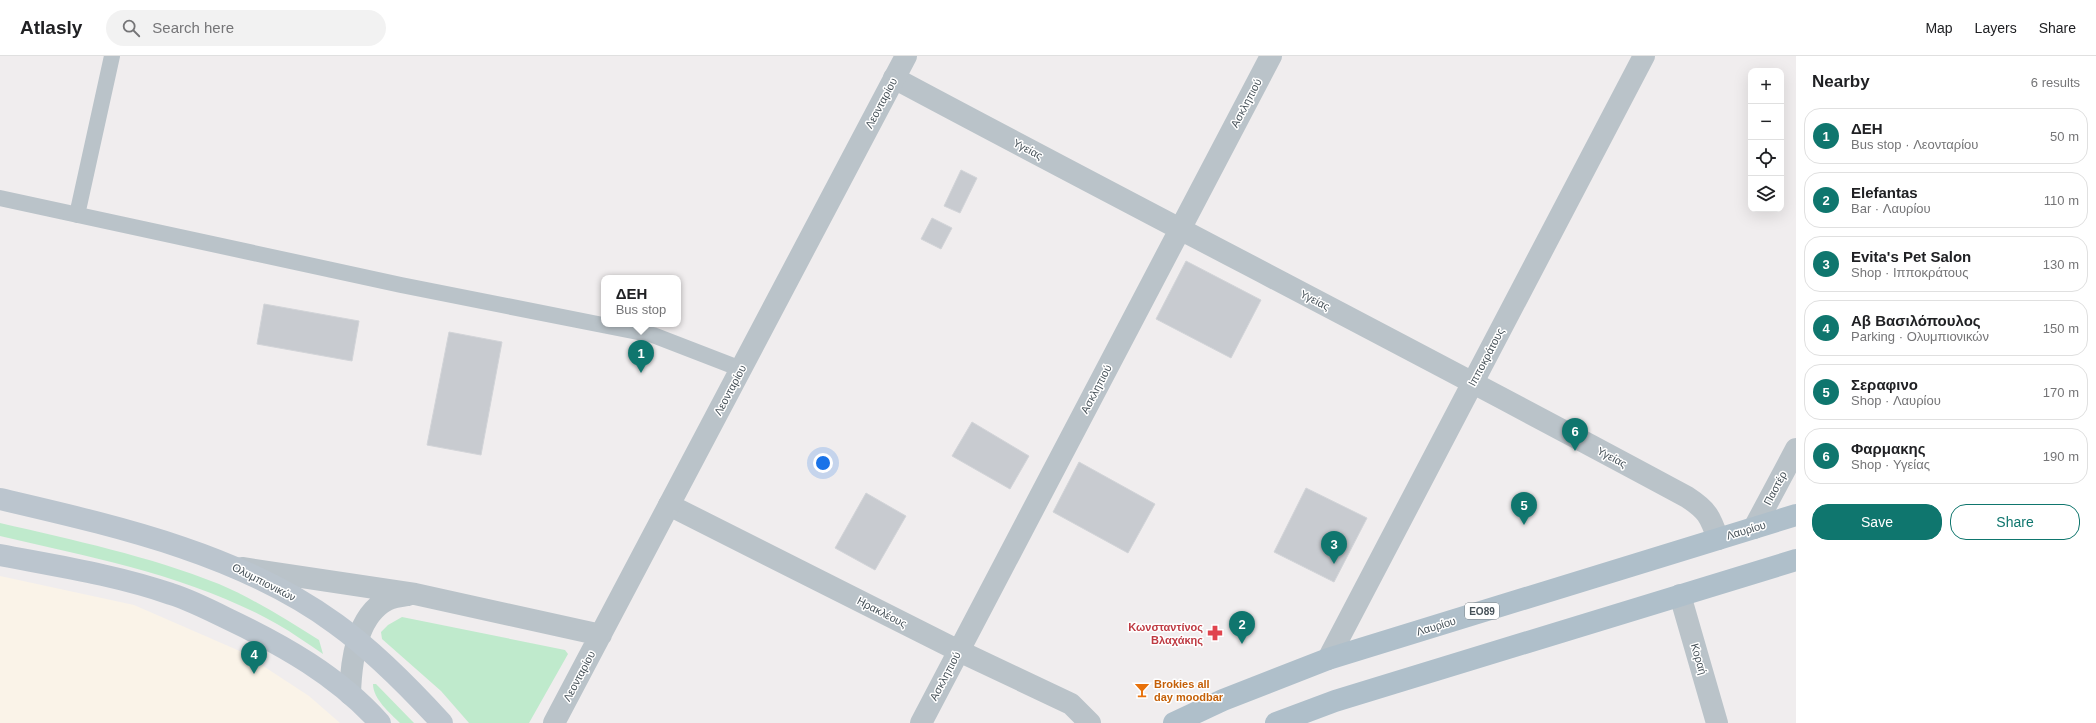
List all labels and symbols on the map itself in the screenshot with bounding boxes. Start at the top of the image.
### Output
street label: Λεονταρίου [863,76,899,130]
street label: Ασκληπιού [1228,77,1264,129]
street label: Υγείας [1011,136,1045,162]
street label: Υγείας [1298,288,1332,312]
street label: Ιπποκράτους [1466,326,1506,388]
pin: 1 [628,340,654,373]
street label: Λεονταρίου [712,363,748,417]
street label: Ασκληπιού [1078,363,1114,415]
pin: 6 [1562,418,1588,451]
street label: Υγείας [1595,444,1629,470]
your location [813,453,833,473]
street label: Παστέρ [1761,469,1789,507]
pin: 5 [1511,492,1537,525]
street label: Λαυρίου [1725,518,1767,542]
pin: 3 [1321,531,1347,564]
street label: Ολυμπιονικών [230,561,298,603]
street label: Ηρακλέους [855,594,909,630]
road number: ΕΟ89 [1465,603,1499,619]
pin: 2 [1229,611,1255,644]
street label: Λαυρίου [1415,614,1457,638]
place label: Κωνσταντίνος Βλαχάκης [1128,621,1203,647]
pharmacy icon: Κωνσταντίνος Βλαχάκης [1206,624,1224,642]
pin: 4 [241,641,267,674]
street label: Κοραή [1689,642,1709,676]
street label: Λεονταρίου [561,649,597,703]
street label: Ασκληπιού [927,650,963,702]
place label: Brokies all day moodbar [1154,678,1224,703]
bar icon: Brokies all day moodbar [1133,681,1151,699]

